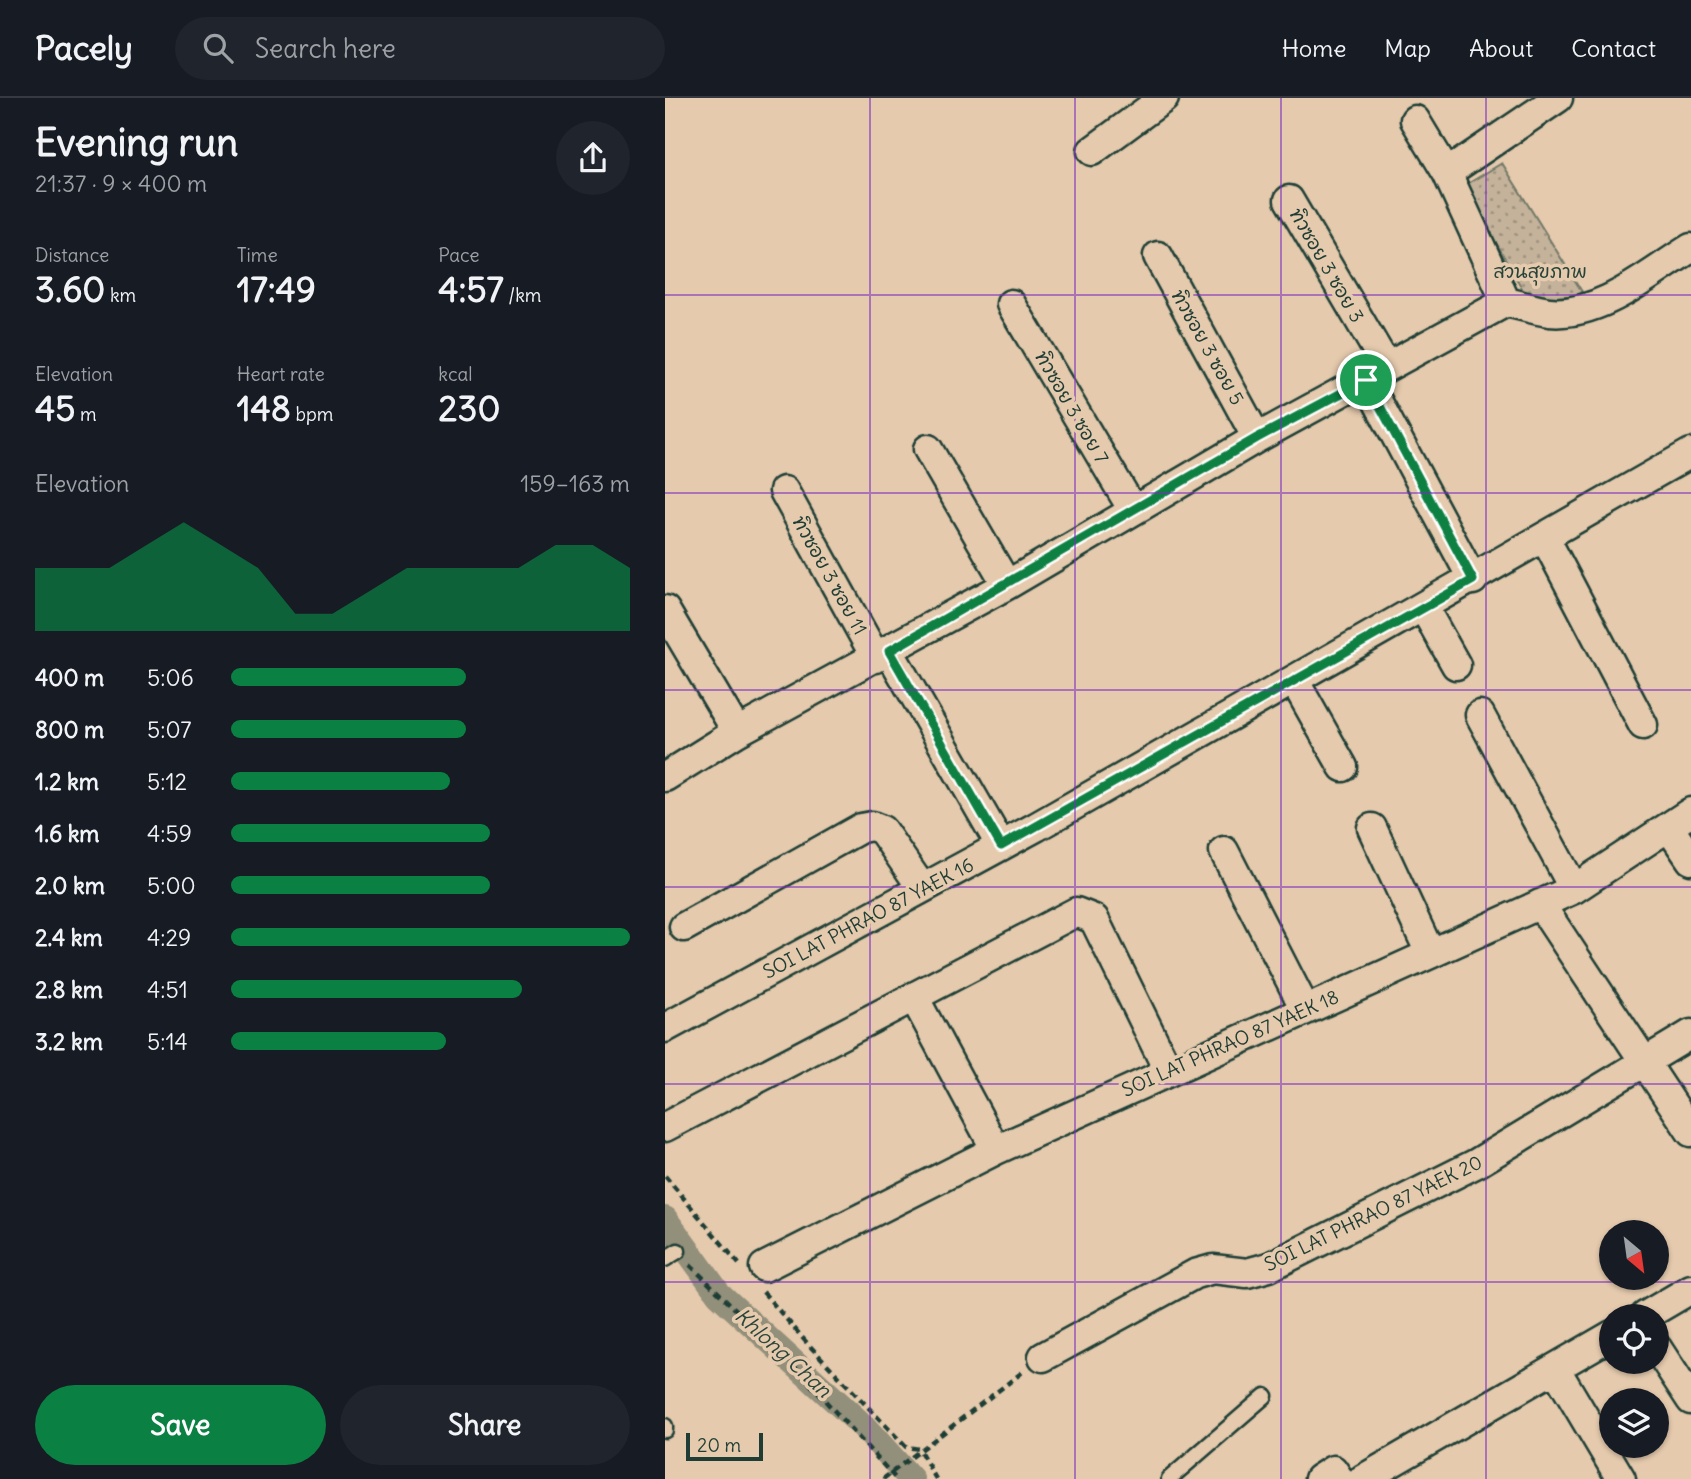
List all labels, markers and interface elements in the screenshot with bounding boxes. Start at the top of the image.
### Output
search box [175,17,665,80]
text: Pacely [35,27,133,69]
icon: search [199,29,237,67]
text: Search here [255,32,396,65]
text: Home [1282,33,1346,63]
text: Map [1384,33,1431,63]
text: About [1469,33,1533,63]
text: Contact [1571,33,1656,63]
text: Evening run [35,119,238,166]
button: share [556,121,630,195]
text: 21:37 · 9 × 400 m [35,169,207,198]
street label: ทิวซอย 3 ซอย 3 [1285,203,1369,327]
text: Distance [35,243,109,267]
text: Time [237,243,278,267]
text: Pace [438,243,480,267]
park label: สวนสุขภาพ [1493,259,1587,286]
text: 3.60 [35,267,105,311]
text: 17:49 [237,267,316,311]
text: 4:57 [438,267,504,311]
text: km [105,283,136,307]
text: /km [504,283,542,307]
street label: ทิวซอย 3 ซอย 5 [1166,285,1250,409]
street label: ทิวซอย 3 ซอย 7 [1030,346,1114,468]
pin [1336,350,1396,410]
icon: arrive [1347,361,1385,399]
text: Elevation [35,362,113,386]
text: Heart rate [237,362,325,386]
text: kcal [438,362,473,386]
text: 45 [35,386,75,430]
text: 148 [237,386,291,430]
text: 230 [438,386,500,430]
text: m [75,402,97,426]
text: bpm [291,402,333,426]
text: Elevation [35,469,129,498]
text: 159–163 m [520,469,630,498]
street label: ทิวซอย 3 ซอย 11 [787,511,873,639]
text: 400 m [35,663,104,692]
text: 5:06 [147,663,194,692]
text: 800 m [35,715,104,744]
text: 5:07 [147,715,192,744]
text: 1.2 km [35,767,99,796]
text: 5:12 [147,767,187,796]
text: 1.6 km [35,819,100,848]
text: 4:59 [147,819,192,848]
street label: SOI LAT PHRAO 87 YAEK 16 [759,852,977,984]
text: 2.0 km [35,871,105,900]
text: 5:00 [147,871,196,900]
text: 2.4 km [35,923,103,952]
text: 4:29 [147,923,191,952]
text: 2.8 km [35,975,103,1004]
text: 4:51 [147,975,188,1004]
street label: SOI LAT PHRAO 87 YAEK 18 [1118,984,1342,1102]
text: 3.2 km [35,1027,103,1056]
text: 5:14 [147,1027,188,1056]
street label: SOI LAT PHRAO 87 YAEK 20 [1260,1150,1486,1276]
north arrow [1599,1220,1669,1290]
map controls [1599,1220,1669,1458]
water label: Khlong Chan [730,1302,838,1404]
button: locate [1599,1304,1669,1374]
button: Save [35,1385,326,1465]
button: Share [340,1385,630,1465]
button: layers [1599,1388,1669,1458]
scale bar [686,1430,763,1462]
text: 20 m [697,1433,741,1457]

